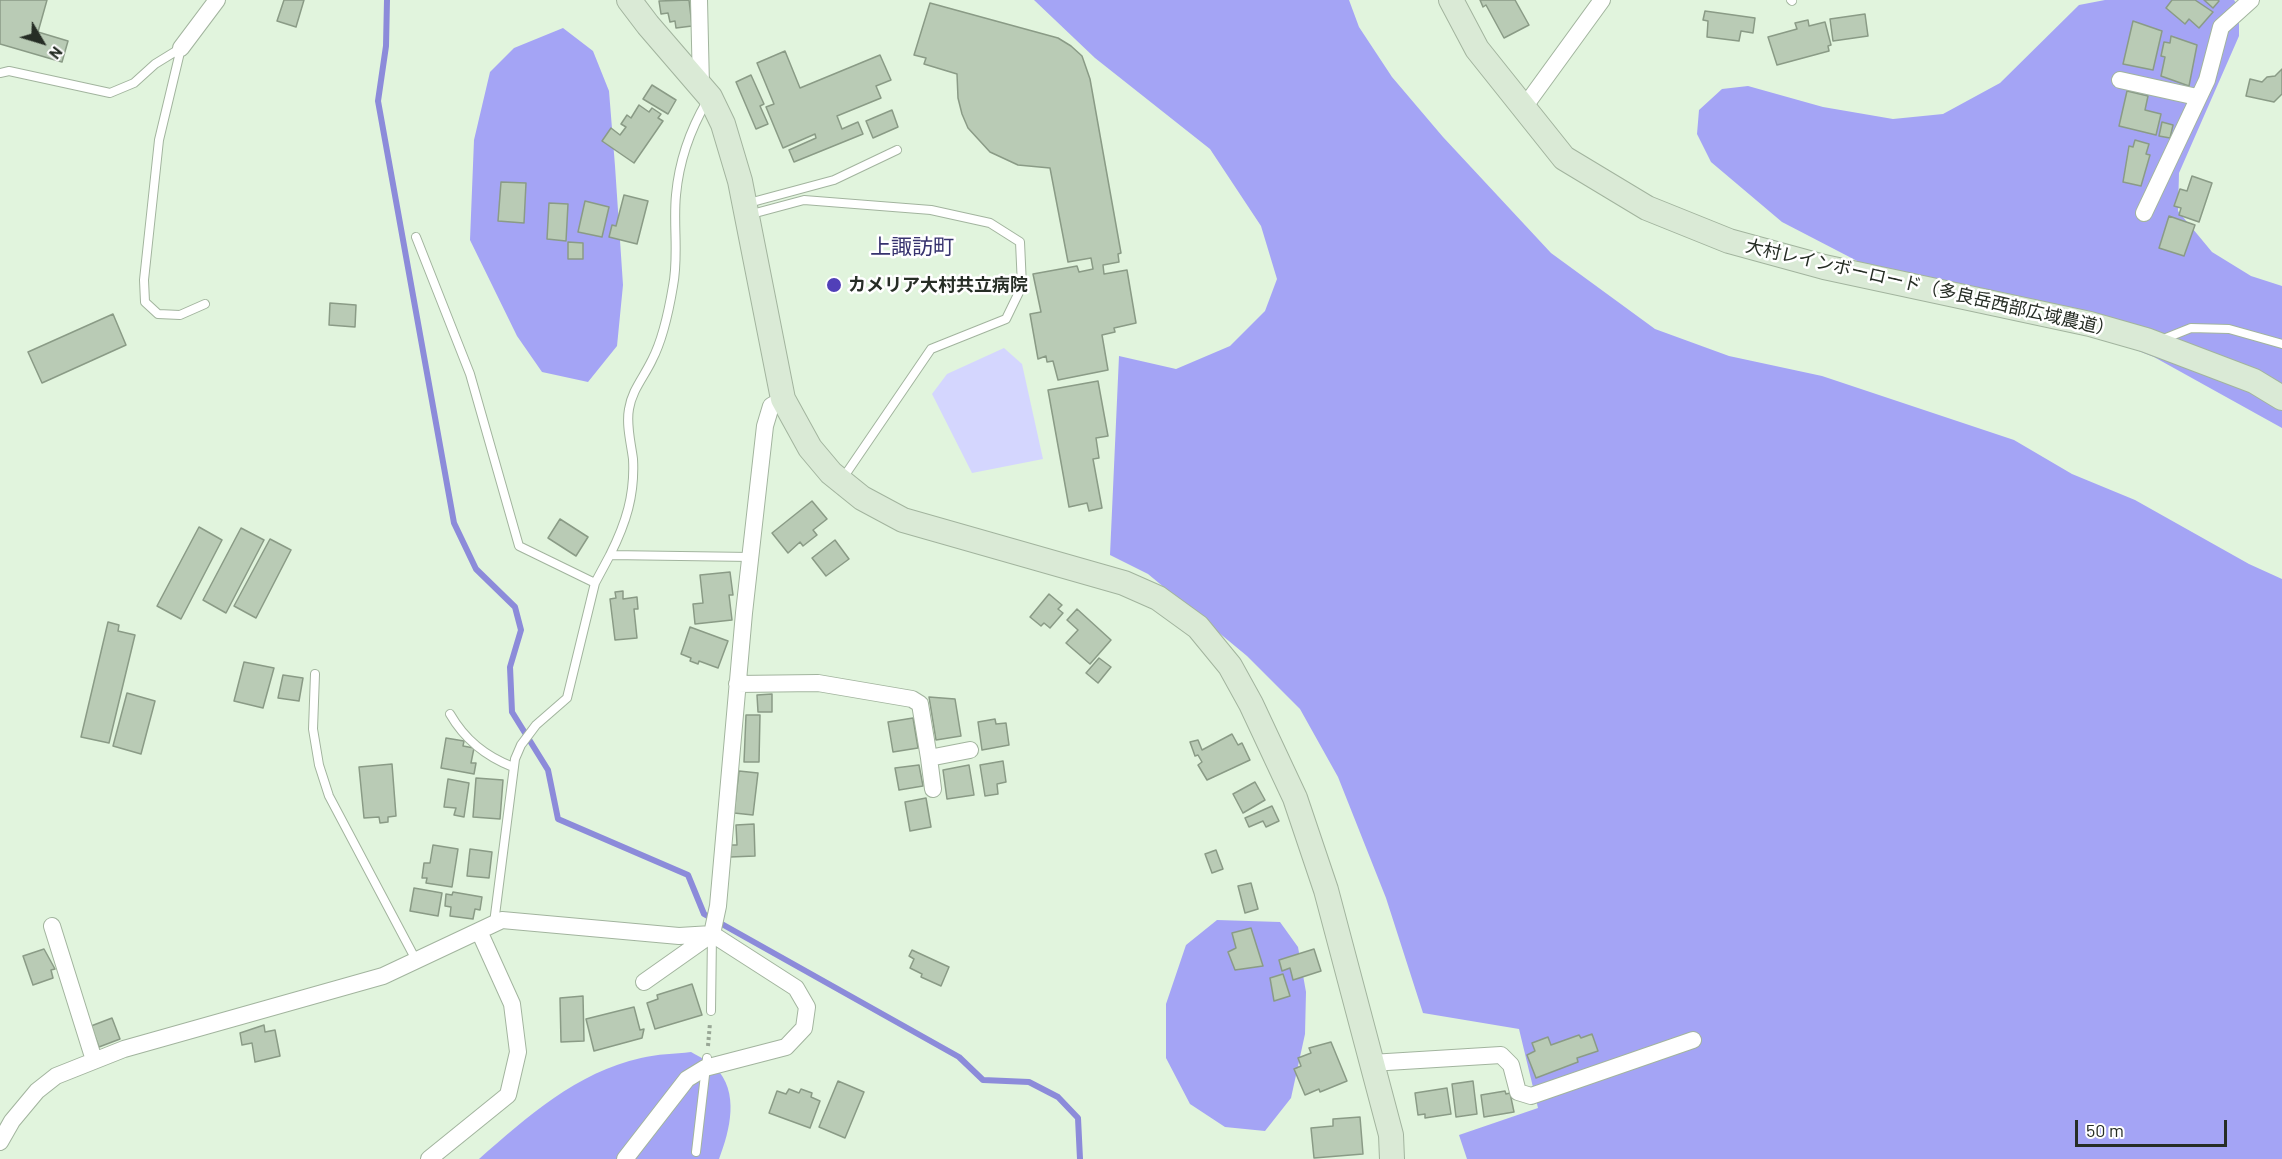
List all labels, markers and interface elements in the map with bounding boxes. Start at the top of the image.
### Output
north arrow [12,12,72,72]
text: N [46,43,67,63]
district label: 上諏訪町 [870,234,954,260]
street label: 大村レインボーロード（多良岳西部広域農道） [1743,235,2117,341]
place label: カメリア大村共立病院 [848,274,1028,296]
marker: カメリア大村共立病院 [825,276,843,294]
scale bar [2078,1108,2230,1146]
text: 50 m [2086,1119,2124,1141]

